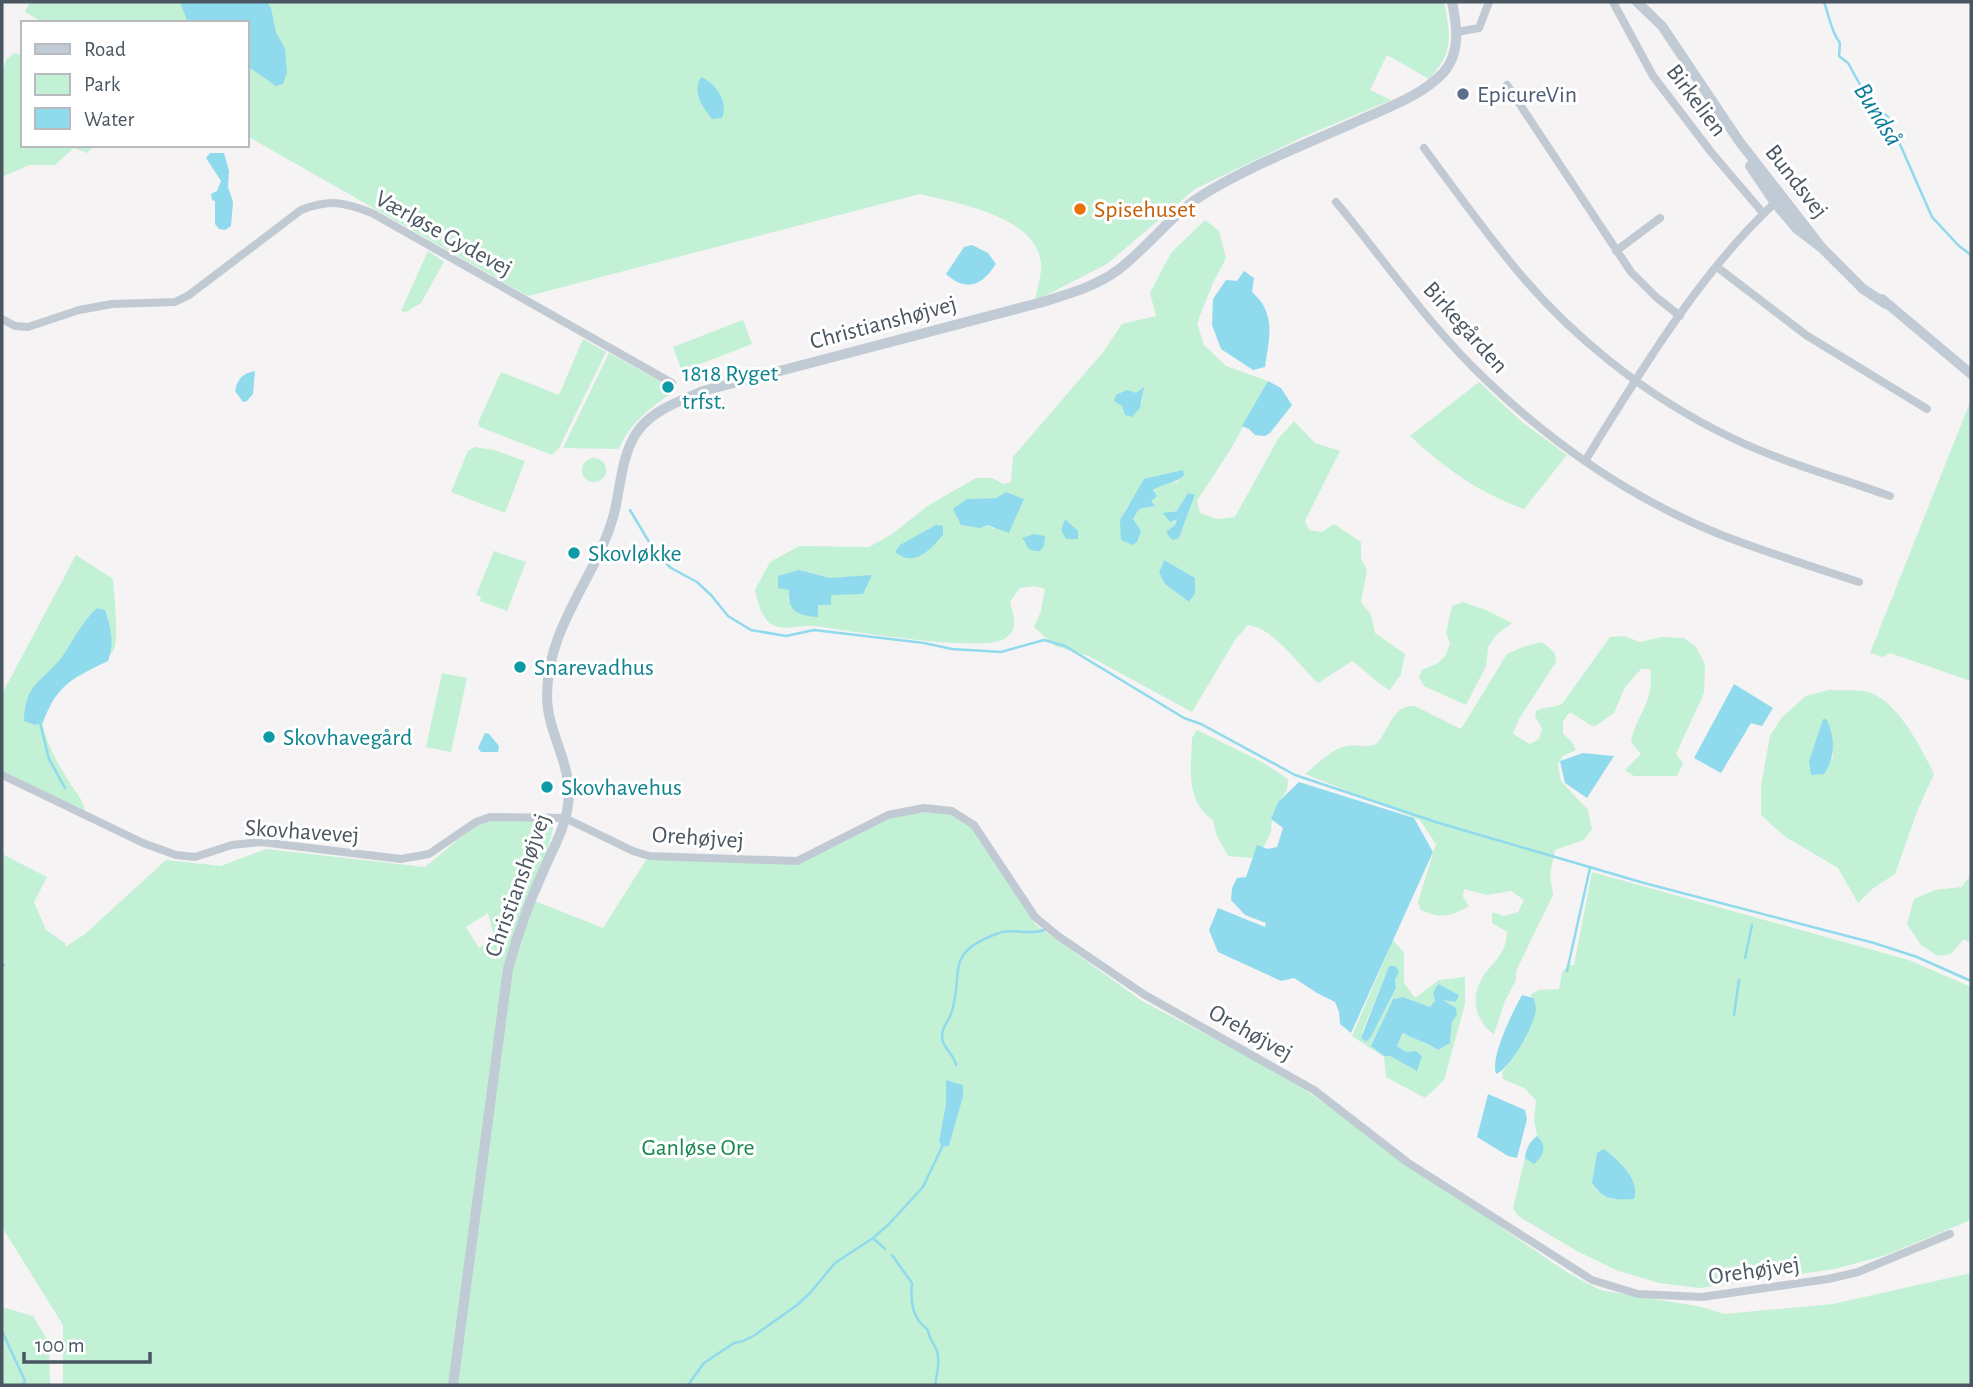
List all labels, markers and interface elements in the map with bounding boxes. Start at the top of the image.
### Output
legend [21,21,248,147]
text: Road [84,39,126,60]
street label: Birkelien [1662,60,1731,141]
text: Park [84,74,121,95]
water label: Bundså [1849,78,1907,151]
place label: EpicureVin [1477,83,1577,107]
marker: EpicureVin [1455,86,1471,102]
text: Water [84,109,134,130]
street label: Bundsvej [1760,140,1832,223]
street label: Værløse Gydevej [371,186,516,281]
place label: Spisehuset [1094,198,1196,222]
marker: Spisehuset [1072,201,1088,217]
street label: Birkegården [1418,277,1512,378]
street label: Christianshøjvej [807,292,959,354]
place label: 1818 Ryget trfst. [682,362,779,414]
marker: 1818 Ryget trfst. [660,379,676,395]
place label: Skovløkke [588,542,682,566]
marker: Skovløkke [566,545,582,561]
place label: Snarevadhus [534,656,654,680]
marker: Snarevadhus [512,659,528,675]
place label: Skovhavegård [283,726,413,750]
marker: Skovhavegård [261,729,277,745]
place label: Skovhavehus [561,776,682,800]
marker: Skovhavehus [539,779,555,795]
street label: Christianshøjvej [481,810,555,960]
street label: Skovhavevej [244,816,360,848]
street label: Orehøjvej [651,823,745,853]
street label: Orehøjvej [1205,1000,1297,1066]
park label: Ganløse Ore [641,1136,755,1160]
street label: Orehøjvej [1707,1253,1801,1289]
scale bar [24,1320,150,1364]
text: 100 m [35,1335,85,1356]

